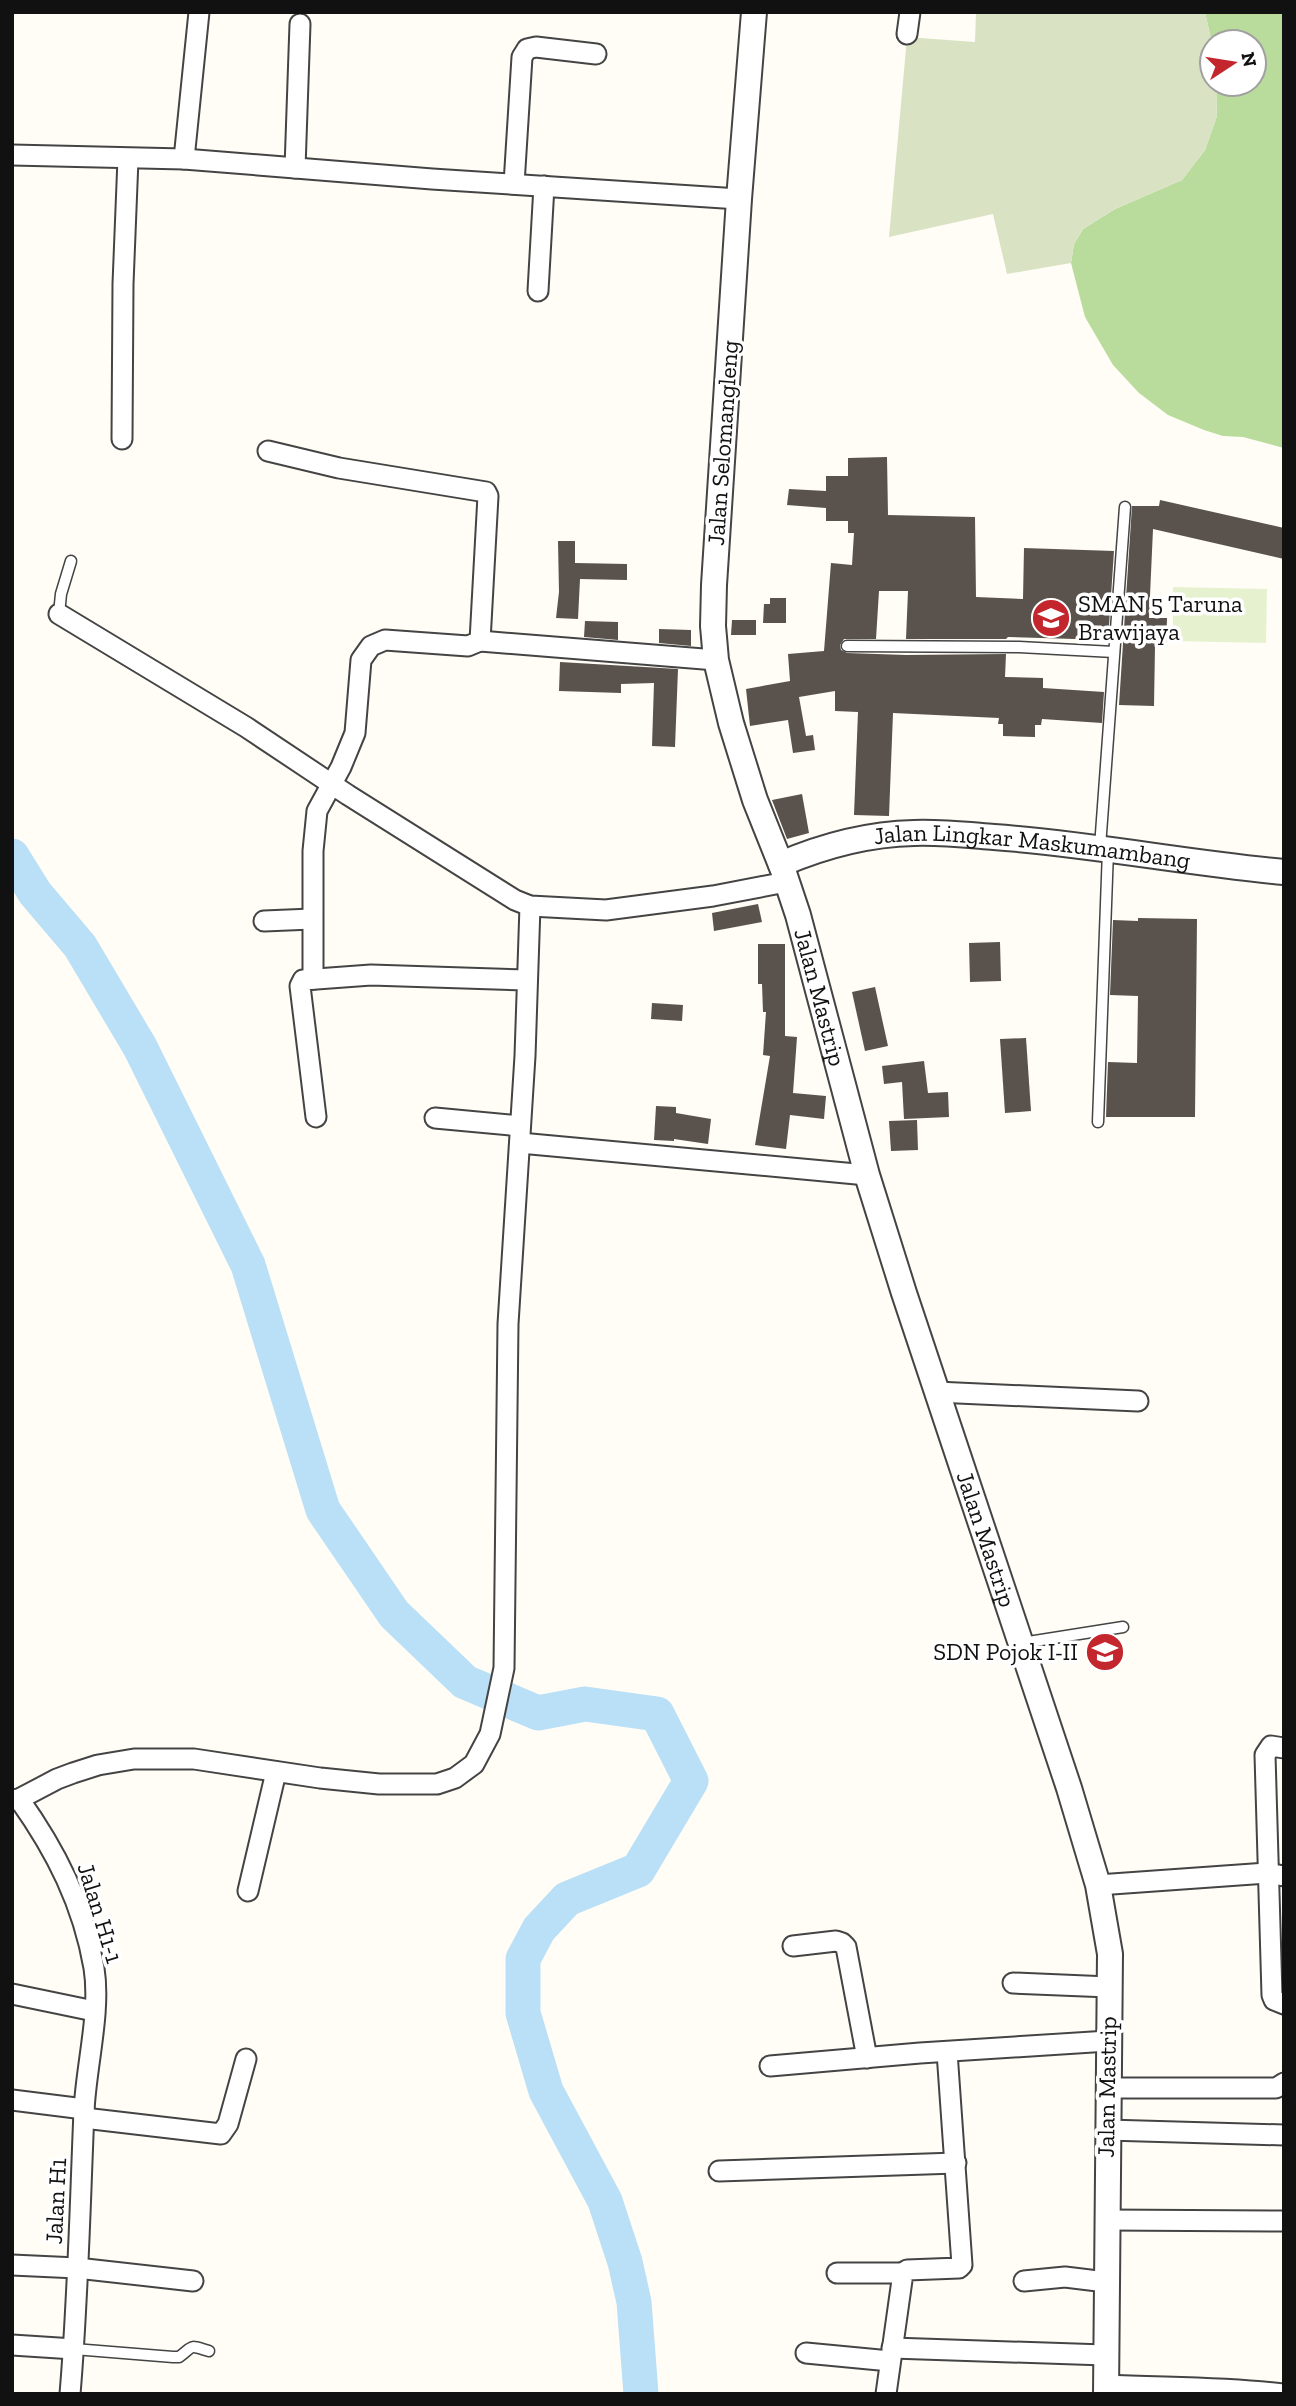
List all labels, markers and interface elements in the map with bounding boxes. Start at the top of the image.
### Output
north arrow [1198,28,1268,98]
text: N [1236,50,1262,69]
street label: Jalan Selomangleng [701,339,744,547]
place label: SMAN 5 Taruna Brawijaya [1078,589,1243,646]
school or university icon: SMAN 5 Taruna Brawijaya [1030,597,1072,639]
street label: Jalan Lingkar Maskumambang [871,818,1192,875]
street label: Jalan Mastrip [788,925,852,1069]
street label: Jalan Mastrip [950,1468,1023,1611]
school or university icon: SDN Pojok I-II [1084,1631,1126,1673]
place label: SDN Pojok I-II [933,1637,1078,1666]
street label: Jalan H1-1 [72,1859,129,1966]
street label: Jalan Mastrip [1091,2016,1122,2158]
street label: Jalan H1 [39,2157,72,2245]

